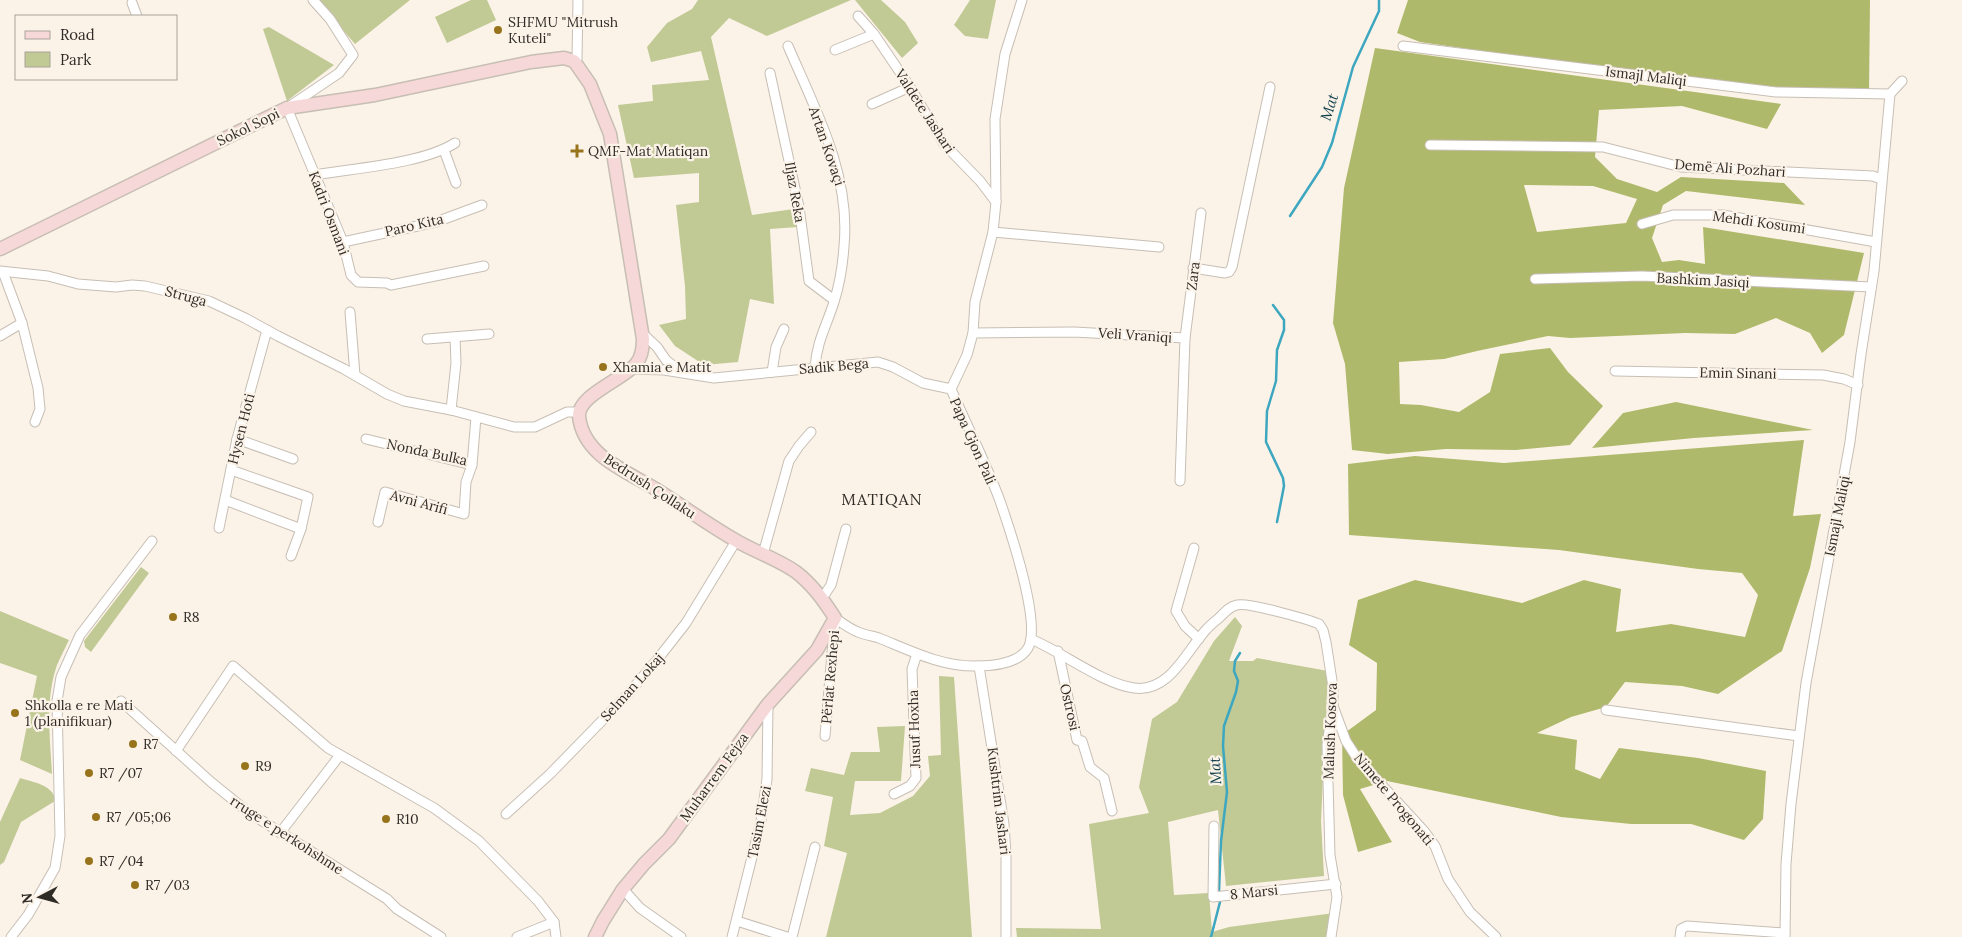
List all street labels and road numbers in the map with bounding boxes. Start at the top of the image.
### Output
street label: Ismajl Maliqi [1604,62,1688,90]
street label: Valdete Jashari [891,65,959,157]
street label: Artan Kovaçi [805,103,849,188]
street label: Sokol Sopi [214,104,282,150]
street label: Demë Ali Pozhari [1674,155,1786,181]
street label: Iljaz Reka [781,160,809,224]
street label: Kadri Osmani [305,168,353,258]
street label: Mehdi Kosumi [1711,207,1807,237]
street label: Paro Kita [383,210,445,240]
street label: Zara [1182,261,1204,291]
street label: Bashkim Jasiqi [1656,269,1750,291]
street label: Struga [163,282,209,310]
street label: Veli Vraniqi [1096,323,1173,347]
street label: Sadik Bega [798,354,870,378]
street label: Emin Sinani [1699,363,1777,383]
street label: Hysen Hoti [223,392,259,466]
street label: Papa Gjon Pali [946,395,1000,487]
street label: Nonda Bulka [385,435,469,469]
street label: Bedrush Çollaku [601,450,699,522]
street label: Ismajl Maliqi [1820,474,1854,558]
street label: Avni Arifi [387,485,450,518]
street label: Përlat Rexhepi [817,629,843,725]
street label: Selman Lokaj [597,649,667,725]
street label: Ostrosi [1056,682,1084,732]
street label: Malush Kosova [1319,682,1341,780]
street label: Jusuf Hoxha [904,689,924,770]
street label: Muharrem Fejza [676,729,752,825]
street label: Kushtrim Jashari [983,746,1015,856]
street label: Nimete Progonati [1350,749,1438,849]
street label: Tasim Elezi [743,784,775,860]
street label: rruge e perkohshme [227,792,347,879]
street label: 8 Marsi [1229,881,1279,903]

